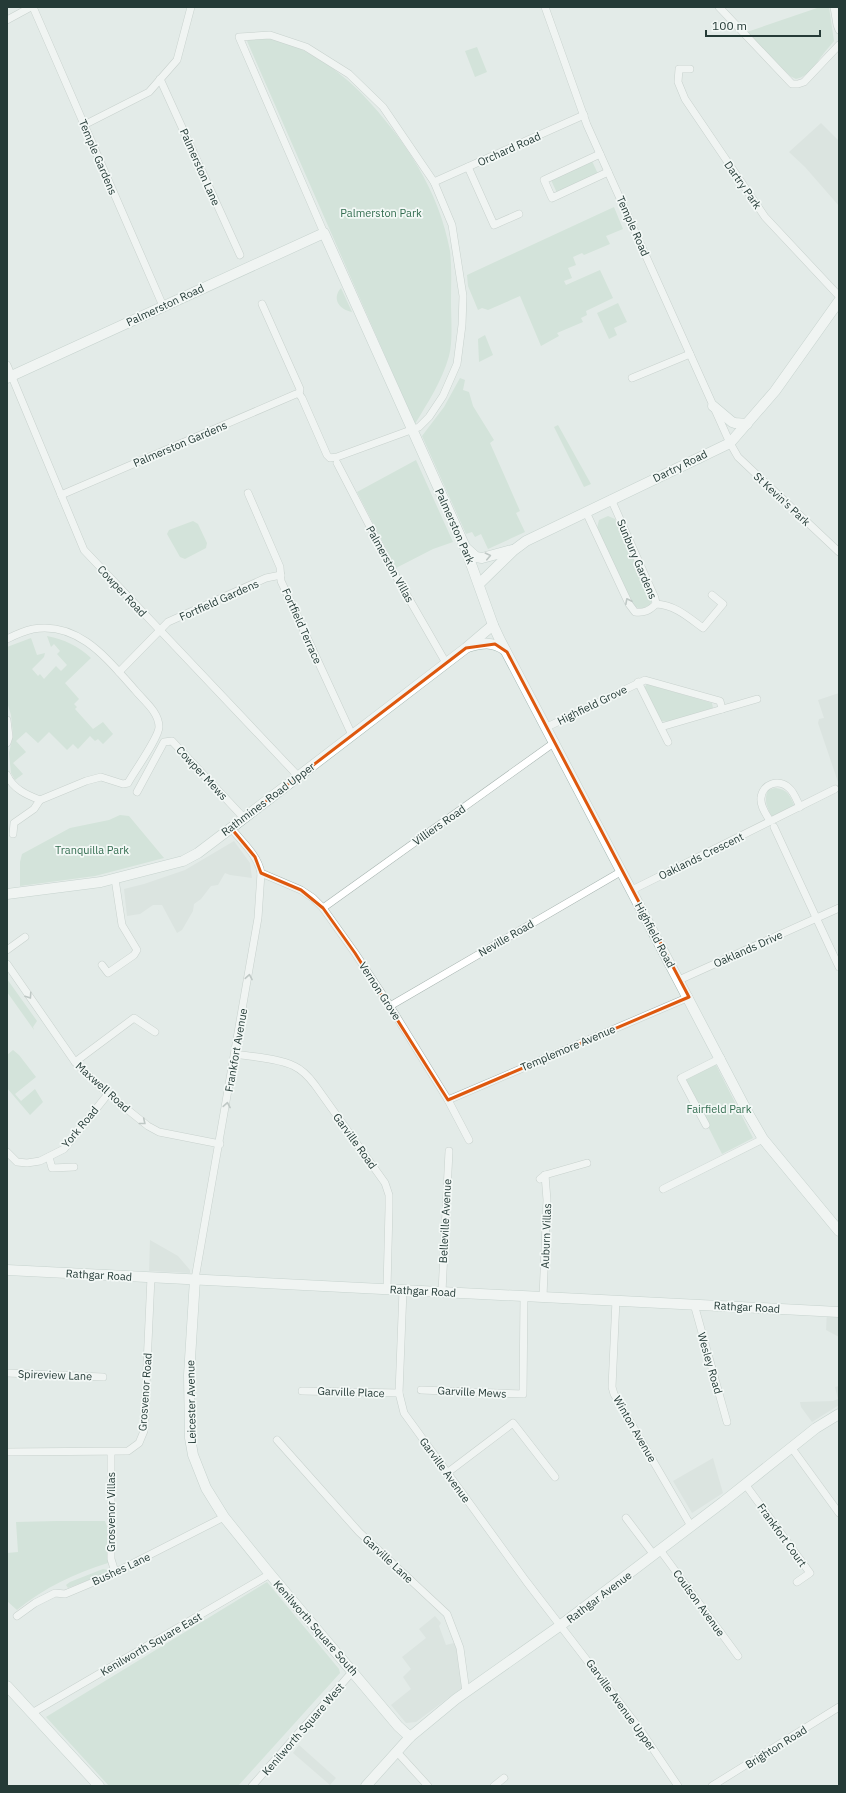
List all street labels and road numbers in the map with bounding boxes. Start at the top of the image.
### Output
street label: Temple Gardens [76,117,120,197]
street label: Palmerston Lane [177,126,223,208]
street label: Orchard Road [475,129,543,169]
street label: Dartry Park [721,158,765,212]
street label: Temple Road [613,194,653,258]
street label: Palmerston Road [124,281,206,329]
street label: Palmerston Gardens [131,418,229,470]
street label: Dartry Road [651,447,709,485]
street label: St Kevin's Park [751,469,813,529]
street label: Palmerston Park [432,486,478,566]
street label: Sunbury Gardens [614,517,660,601]
street label: Palmerston Villas [363,523,417,605]
street label: Cowper Road [94,562,150,620]
street label: Fortfield Gardens [177,576,261,624]
street label: Fortfield Terrace [279,586,325,666]
street label: Highfield Grove [555,682,629,728]
street label: Cowper Mews [173,743,231,803]
street label: Rathmines Road Upper [218,759,318,839]
street label: Villiers Road [410,802,468,848]
street label: Oaklands Crescent [656,829,746,883]
street label: Highfield Road [632,900,678,970]
street label: Neville Road [476,917,536,959]
street label: Oaklands Drive [711,927,785,971]
street label: Vernon Grove [356,959,404,1023]
street label: Frankfort Avenue [222,1007,250,1093]
street label: Templemore Avenue [518,1022,618,1074]
street label: Maxwell Road [73,1059,133,1115]
street label: York Road [59,1103,101,1151]
street label: Garville Road [330,1110,380,1172]
street label: Belleville Avenue [436,1178,454,1264]
street label: Auburn Villas [538,1203,554,1269]
street label: Rathgar Road [65,1266,133,1284]
street label: Rathgar Road [389,1282,457,1300]
street label: Rathgar Road [713,1298,781,1316]
street label: Wesley Road [695,1331,725,1395]
street label: Grosvenor Road [135,1352,155,1432]
street label: Leicester Avenue [183,1360,199,1444]
street label: Spireview Lane [18,1367,92,1383]
street label: Garville Mews [437,1383,507,1401]
street label: Garville Place [317,1384,385,1400]
street label: Winton Avenue [610,1393,660,1465]
street label: Garville Avenue [417,1435,473,1505]
street label: Grosvenor Villas [104,1472,118,1552]
street label: Frankfort Court [754,1500,810,1570]
street label: Garville Lane [360,1532,416,1586]
street label: Bushes Lane [90,1549,152,1589]
street label: Coulson Avenue [670,1567,728,1639]
street label: Rathgar Avenue [564,1568,634,1626]
street label: Kenilworth Square South [271,1577,361,1679]
street label: Kenilworth Square East [98,1609,204,1679]
street label: Garville Avenue Upper [583,1656,659,1754]
street label: Kenilworth Square West [259,1680,347,1778]
street label: Brighton Road [743,1722,809,1772]

